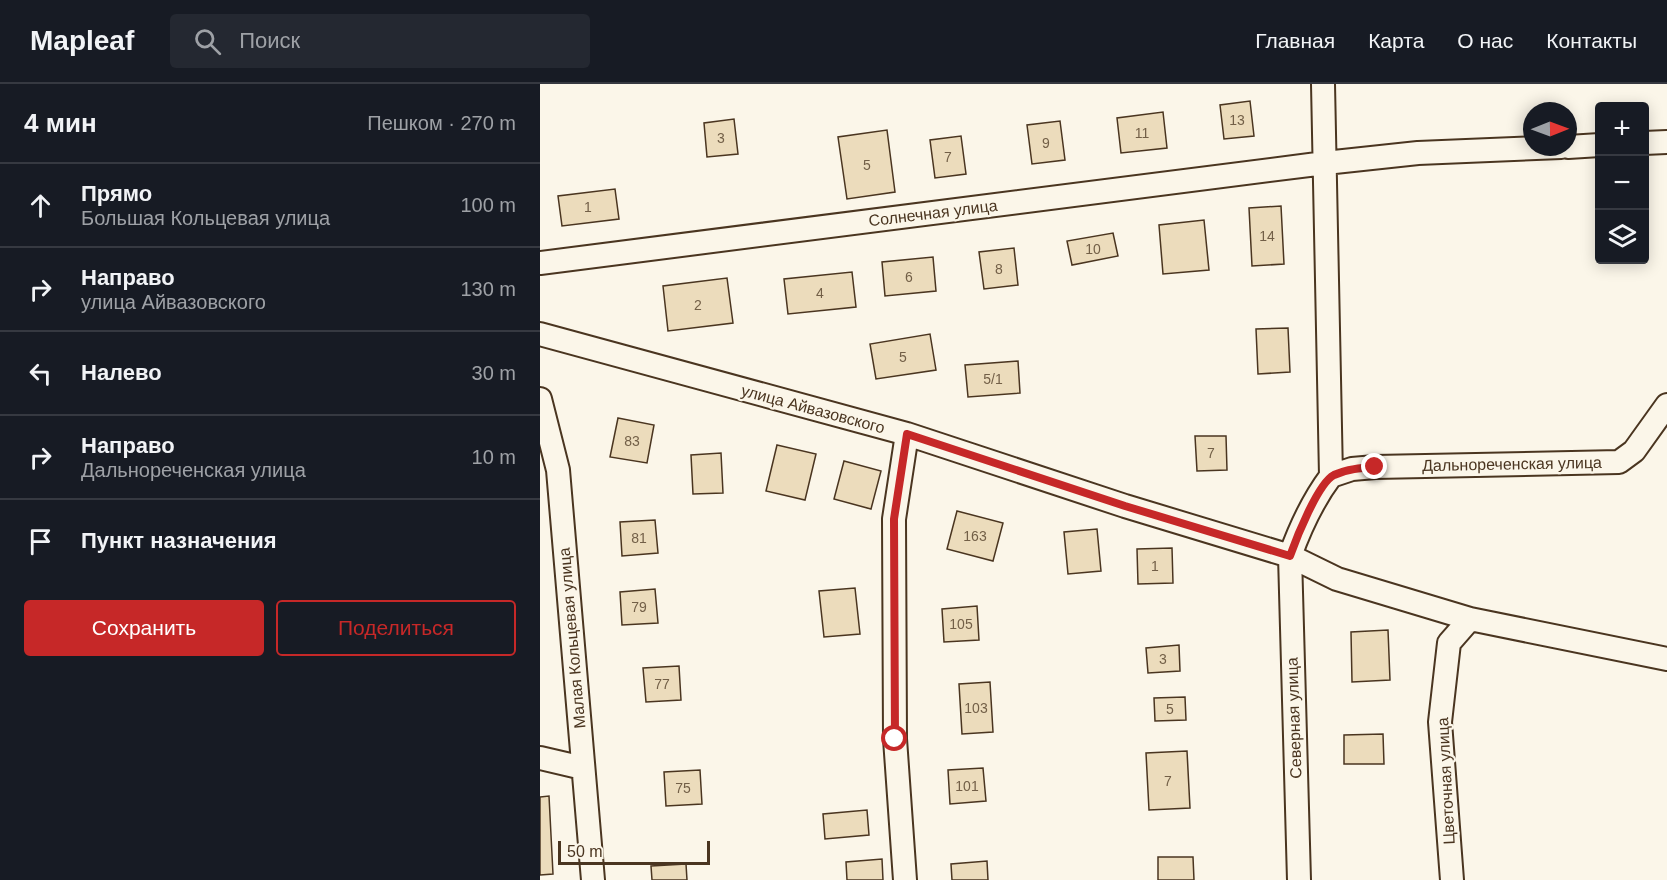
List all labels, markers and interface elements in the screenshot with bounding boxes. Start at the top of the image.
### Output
search box [170,14,590,68]
text: Mapleaf [30,25,134,56]
icon: search [191,25,224,58]
text: Поиск [239,28,300,53]
text: Главная [1255,29,1335,52]
text: Карта [1368,29,1424,52]
text: О нас [1457,29,1513,52]
text: Контакты [1546,29,1637,52]
north arrow [1523,102,1577,156]
map controls [1595,102,1649,264]
button: + [1595,102,1649,156]
text: 4 мин [24,108,97,138]
text: Пешком · 270 m [367,112,516,134]
house number: 13 [1229,112,1245,128]
house number: 11 [1135,125,1149,141]
house number: 3 [717,130,725,146]
house number: 9 [1042,135,1050,151]
house number: 7 [944,149,952,165]
button: − [1595,156,1649,210]
house number: 5 [863,157,871,173]
text: Прямо [81,181,152,206]
icon: ahead [24,189,57,222]
text: 100 m [460,194,516,216]
street label: Солнечная улица [868,197,999,229]
house number: 1 [584,199,592,215]
text: Большая Кольцевая улица [81,207,330,229]
button: layers [1595,210,1649,264]
house number: 14 [1259,228,1275,244]
house number: 10 [1085,241,1101,257]
house number: 8 [995,261,1003,277]
text: Направо [81,265,175,290]
house number: 6 [905,269,913,285]
icon: right [24,273,57,306]
text: 130 m [460,278,516,300]
house number: 4 [816,285,824,301]
text: улица Айвазовского [81,291,266,313]
house number: 2 [694,297,702,313]
house number: 5 [899,349,907,365]
icon: left [24,357,57,390]
text: Налево [81,360,162,385]
text: 30 m [472,362,516,384]
house number: 5/1 [983,371,1003,387]
street label: улица Айвазовского [739,382,887,436]
text: Направо [81,433,175,458]
house number: 83 [624,433,640,449]
icon: right [24,441,57,474]
house number: 7 [1207,445,1215,461]
text: 10 m [472,446,516,468]
route end [1361,453,1387,479]
street label: Дальнореченская улица [1422,454,1602,474]
text: Дальнореченская улица [81,459,306,481]
icon: arrive [24,525,57,558]
text: Пункт назначения [81,528,277,553]
house number: 163 [963,528,987,544]
house number: 81 [631,530,647,546]
street label: Малая Кольцевая улица [556,547,588,729]
house number: 1 [1151,558,1159,574]
house number: 79 [631,599,647,615]
button: Сохранить [24,600,264,656]
button: Поделиться [276,600,516,656]
house number: 105 [949,616,973,632]
house number: 3 [1159,651,1167,667]
street label: Северная улица [1283,657,1305,779]
house number: 77 [654,676,670,692]
house number: 103 [964,700,988,716]
house number: 5 [1166,701,1174,717]
street label: Цветочная улица [1434,717,1458,845]
route start [881,725,907,751]
house number: 7 [1164,773,1172,789]
house number: 101 [955,778,979,794]
house number: 75 [675,780,691,796]
scale bar [558,838,710,866]
text: 50 m [567,843,603,860]

